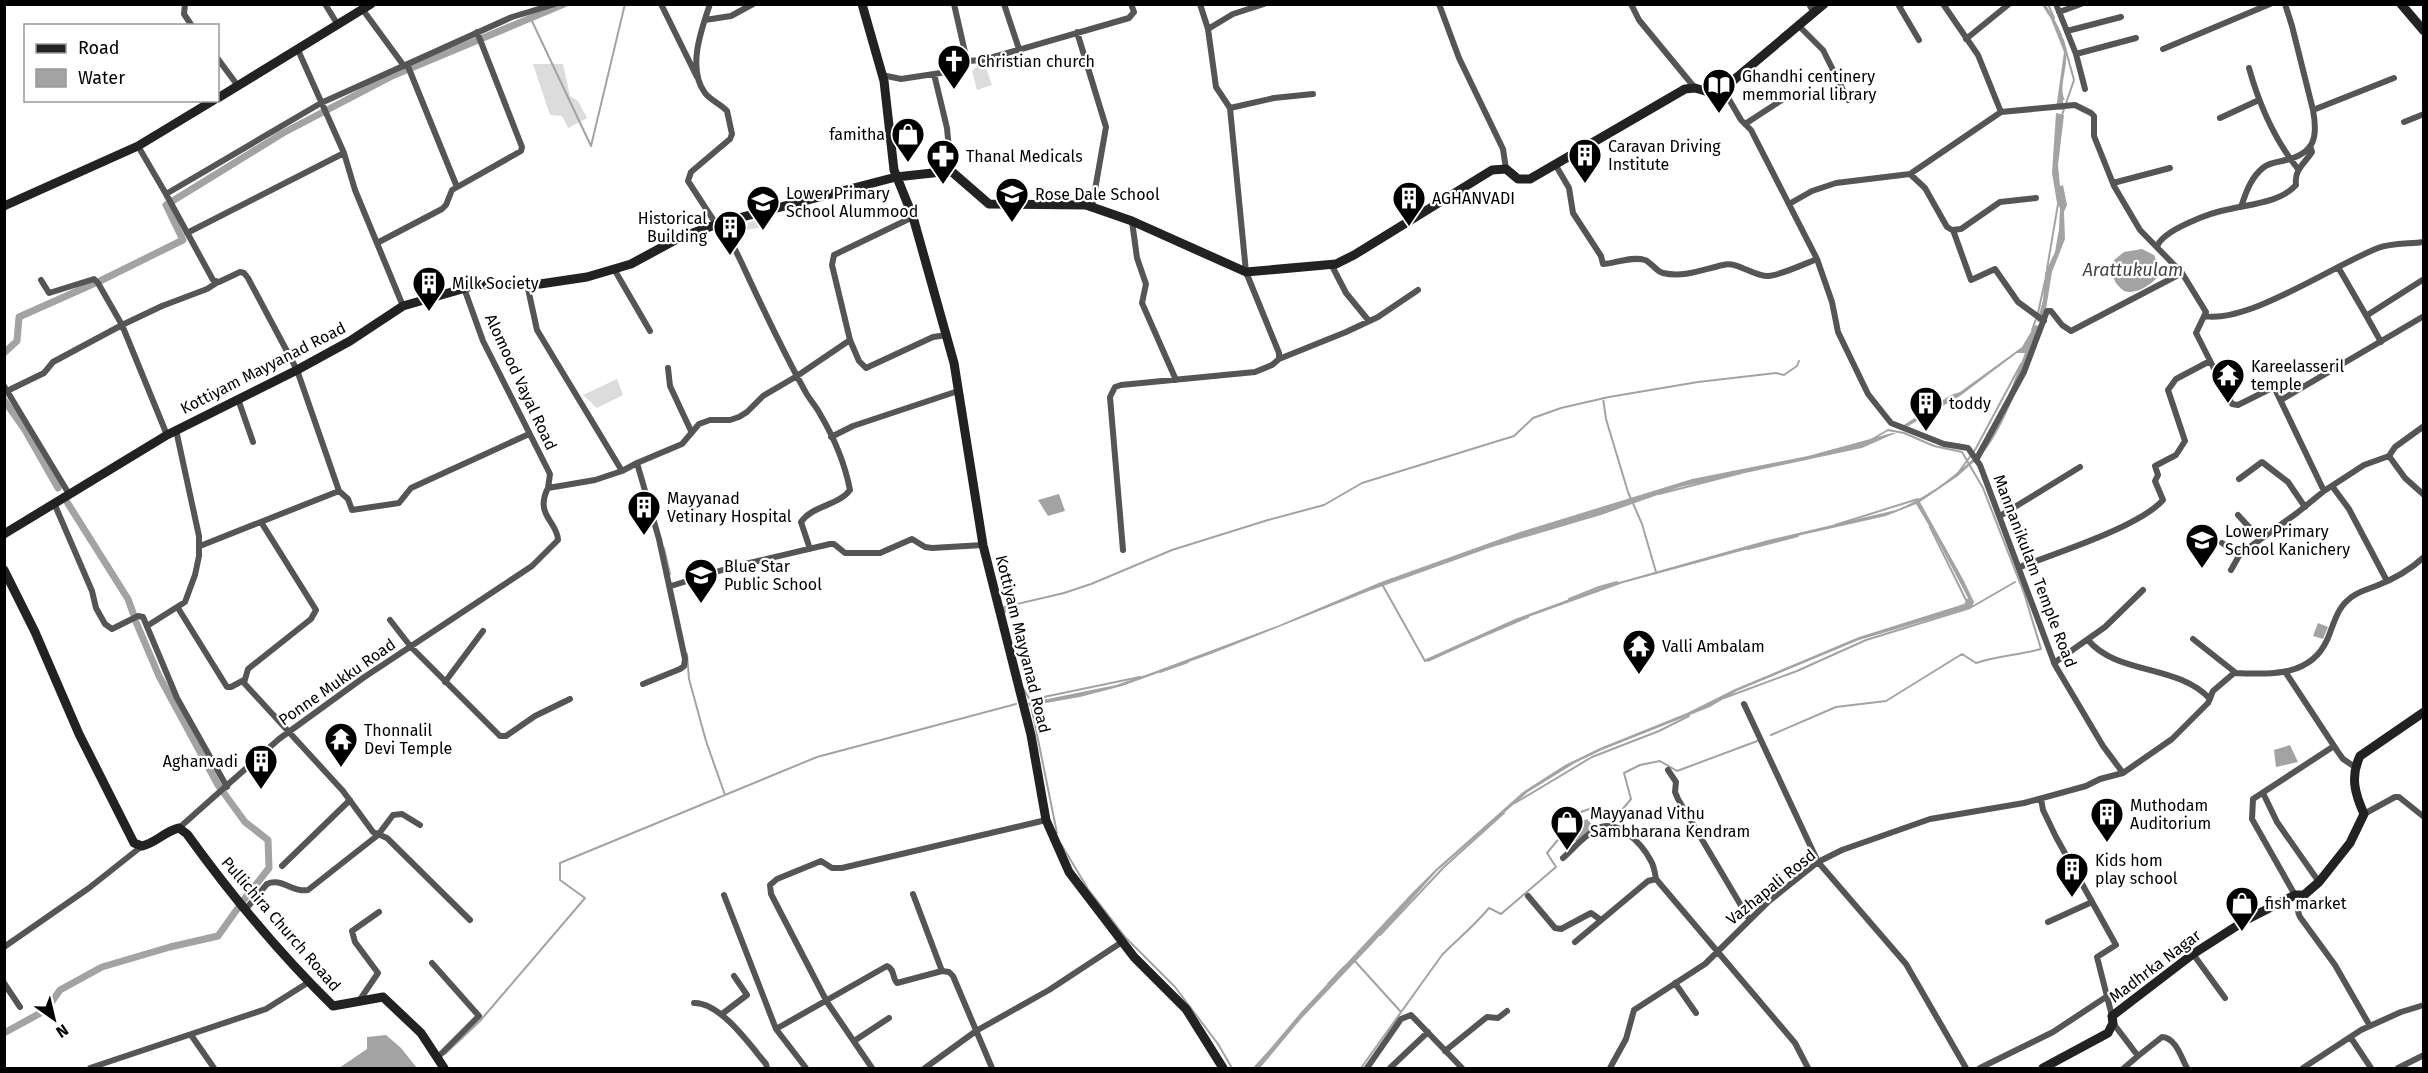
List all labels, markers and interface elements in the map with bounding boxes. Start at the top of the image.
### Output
legend [24,24,219,102]
text: Road [78,37,120,59]
church icon: Christian church [936,43,972,90]
place label: Christian church [977,52,1095,71]
text: Water [78,67,125,89]
library icon: Ghandhi centinery memmorial library [1701,67,1737,114]
place label: Ghandhi centinery memmorial library [1742,67,1877,104]
shop icon: famitha [890,116,926,163]
place label: famitha [829,125,885,144]
building icon: Caravan Driving Institute [1567,137,1603,184]
place label: Caravan Driving Institute [1608,137,1721,174]
pharmacy icon: Thanal Medicals [925,138,961,185]
place label: Thanal Medicals [966,147,1083,166]
school or university icon: Rose Dale School [994,176,1030,223]
building icon: AGHANVADI [1391,180,1427,227]
school or university icon: Lower Primary School Alummood [745,184,781,231]
place label: Lower Primary School Alummood [786,184,918,221]
place label: Rose Dale School [1035,185,1160,204]
place label: AGHANVADI [1432,189,1515,208]
place label: Historical Building [638,209,708,246]
building icon: Historical Building [712,209,748,256]
water label: Arattukulam [2082,259,2183,281]
building icon: Milk Society [411,265,447,312]
place label: Milk Society [452,274,539,293]
street label: Alomood Vayal Road [481,311,561,453]
street label: Kottiyam Mayyanad Road [177,318,349,418]
temple icon: Kareelasseril temple [2210,357,2246,404]
place label: Kareelasseril temple [2251,357,2344,394]
building icon: toddy [1908,385,1944,432]
place label: toddy [1949,394,1991,413]
street label: Mannanikulam Temple Road [1989,472,2081,670]
building icon: Mayyanad Vetinary Hospital [626,489,662,536]
place label: Mayyanad Vetinary Hospital [667,489,792,526]
school or university icon: Lower Primary School Kanichery [2184,522,2220,569]
place label: Lower Primary School Kanichery [2225,522,2350,559]
street label: Kottiyam Mayyanad Road [992,553,1054,735]
school or university icon: Blue Star Public School [683,557,719,604]
place label: Blue Star Public School [724,557,822,594]
temple icon: Valli Ambalam [1621,628,1657,675]
street label: Ponne Mukku Road [275,635,399,729]
place label: Valli Ambalam [1662,637,1765,656]
temple icon: Thonnalil Devi Temple [323,721,359,768]
place label: Thonnalil Devi Temple [364,721,452,758]
building icon: Aghanvadi [243,743,279,790]
place label: Aghanvadi [163,752,238,771]
building icon: Muthodam Auditorium [2089,796,2125,843]
place label: Muthodam Auditorium [2130,796,2211,833]
shop icon: Mayyanad Vithu Sambharana Kendram [1549,804,1585,851]
place label: Mayyanad Vithu Sambharana Kendram [1590,804,1750,841]
street label: Vazhapali Rosd [1723,845,1819,929]
building icon: Kids hom play school [2054,851,2090,898]
place label: Kids hom play school [2095,851,2178,888]
street label: Pullichira Church Roaad [217,853,345,995]
shop icon: fish market [2224,885,2260,932]
place label: fish market [2265,894,2347,913]
street label: Madhrka Nagar [2106,925,2205,1007]
north arrow [24,989,84,1049]
text: N [52,1020,72,1042]

